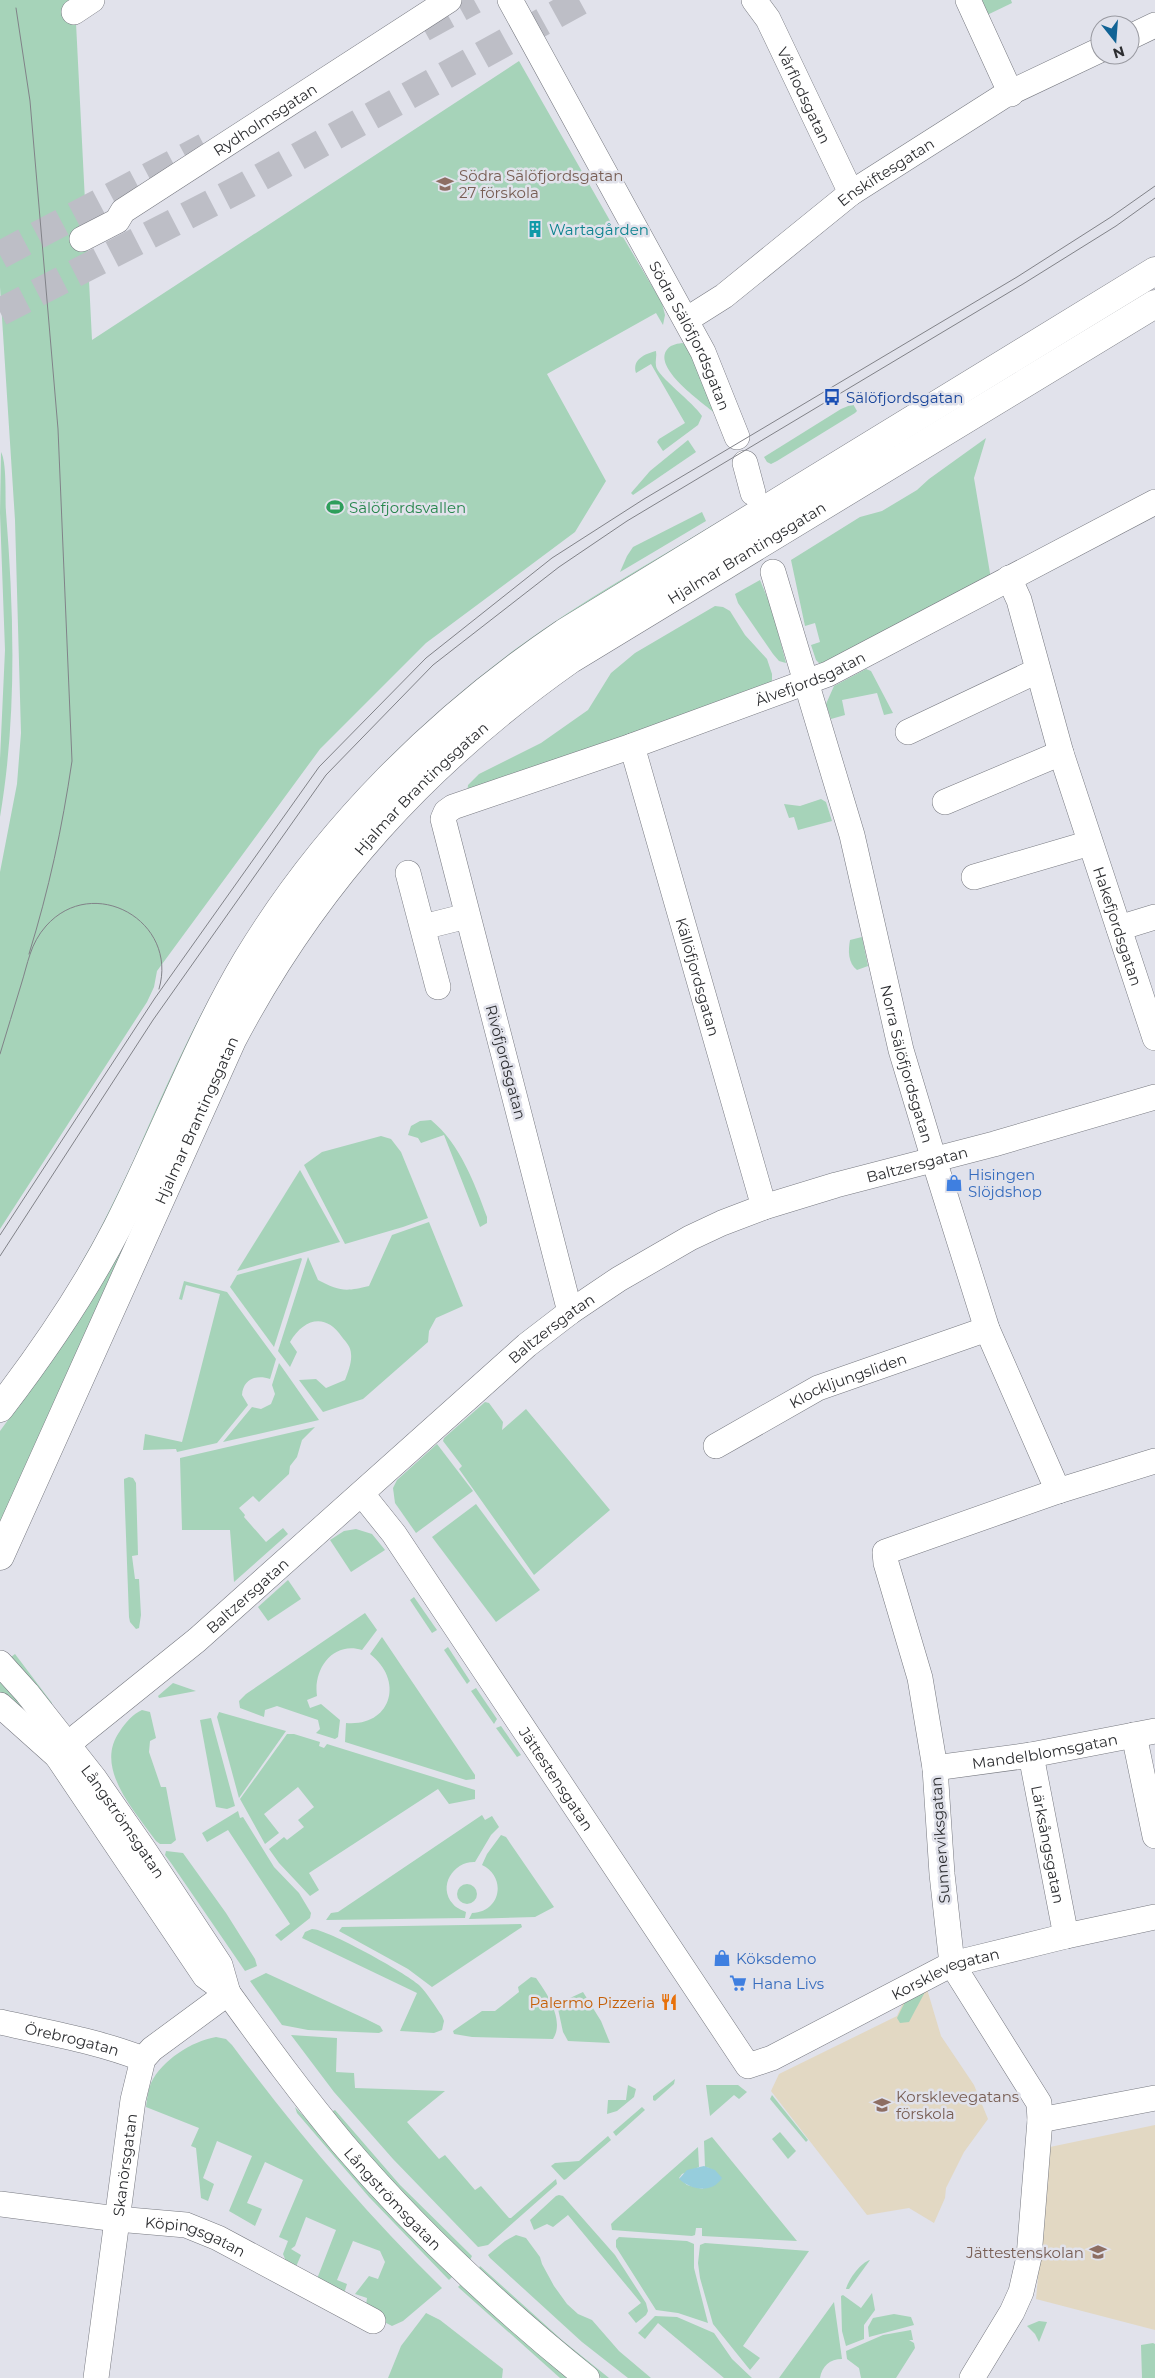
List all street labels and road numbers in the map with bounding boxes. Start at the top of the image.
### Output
street label: Vårflodsgatan [773,44,835,147]
street label: Rydholmsgatan [209,79,320,160]
street label: Enskiftesgatan [833,133,937,210]
street label: Södra Sälöfjordsgatan [645,257,735,413]
street label: Hjalmar Brantingsgatan [664,497,829,608]
street label: Älvefjordsgatan [752,647,868,709]
street label: Hjalmar Brantingsgatan [350,717,492,859]
street label: Hakefjordsgatan [1090,864,1147,988]
street label: Källöfjordsgatan [672,915,724,1038]
street label: Norra Sälöfjordsgatan [877,983,938,1145]
street label: Rivöfjordsgatan [482,1003,530,1121]
street label: Hjalmar Brantingsgatan [150,1033,242,1207]
street label: Baltzersgatan [864,1142,970,1186]
street label: Baltzersgatan [504,1289,598,1367]
street label: Klockljungsliden [786,1348,909,1412]
street label: Baltzersgatan [202,1554,292,1637]
street label: Jättestensgatan [515,1722,598,1834]
street label: Mandelblomsgatan [971,1729,1119,1772]
street label: Långströmsgatan [78,1761,169,1882]
street label: Sunnerviksgatan [926,1776,954,1904]
street label: Lärksångsgatan [1028,1784,1069,1905]
street label: Korsklevegatan [888,1943,1001,2004]
street label: Örebrogatan [23,2018,122,2060]
street label: Skanörsgatan [108,2112,141,2218]
street label: Långströmsgatan [340,2143,446,2254]
street label: Köpingsgatan [144,2212,249,2261]

